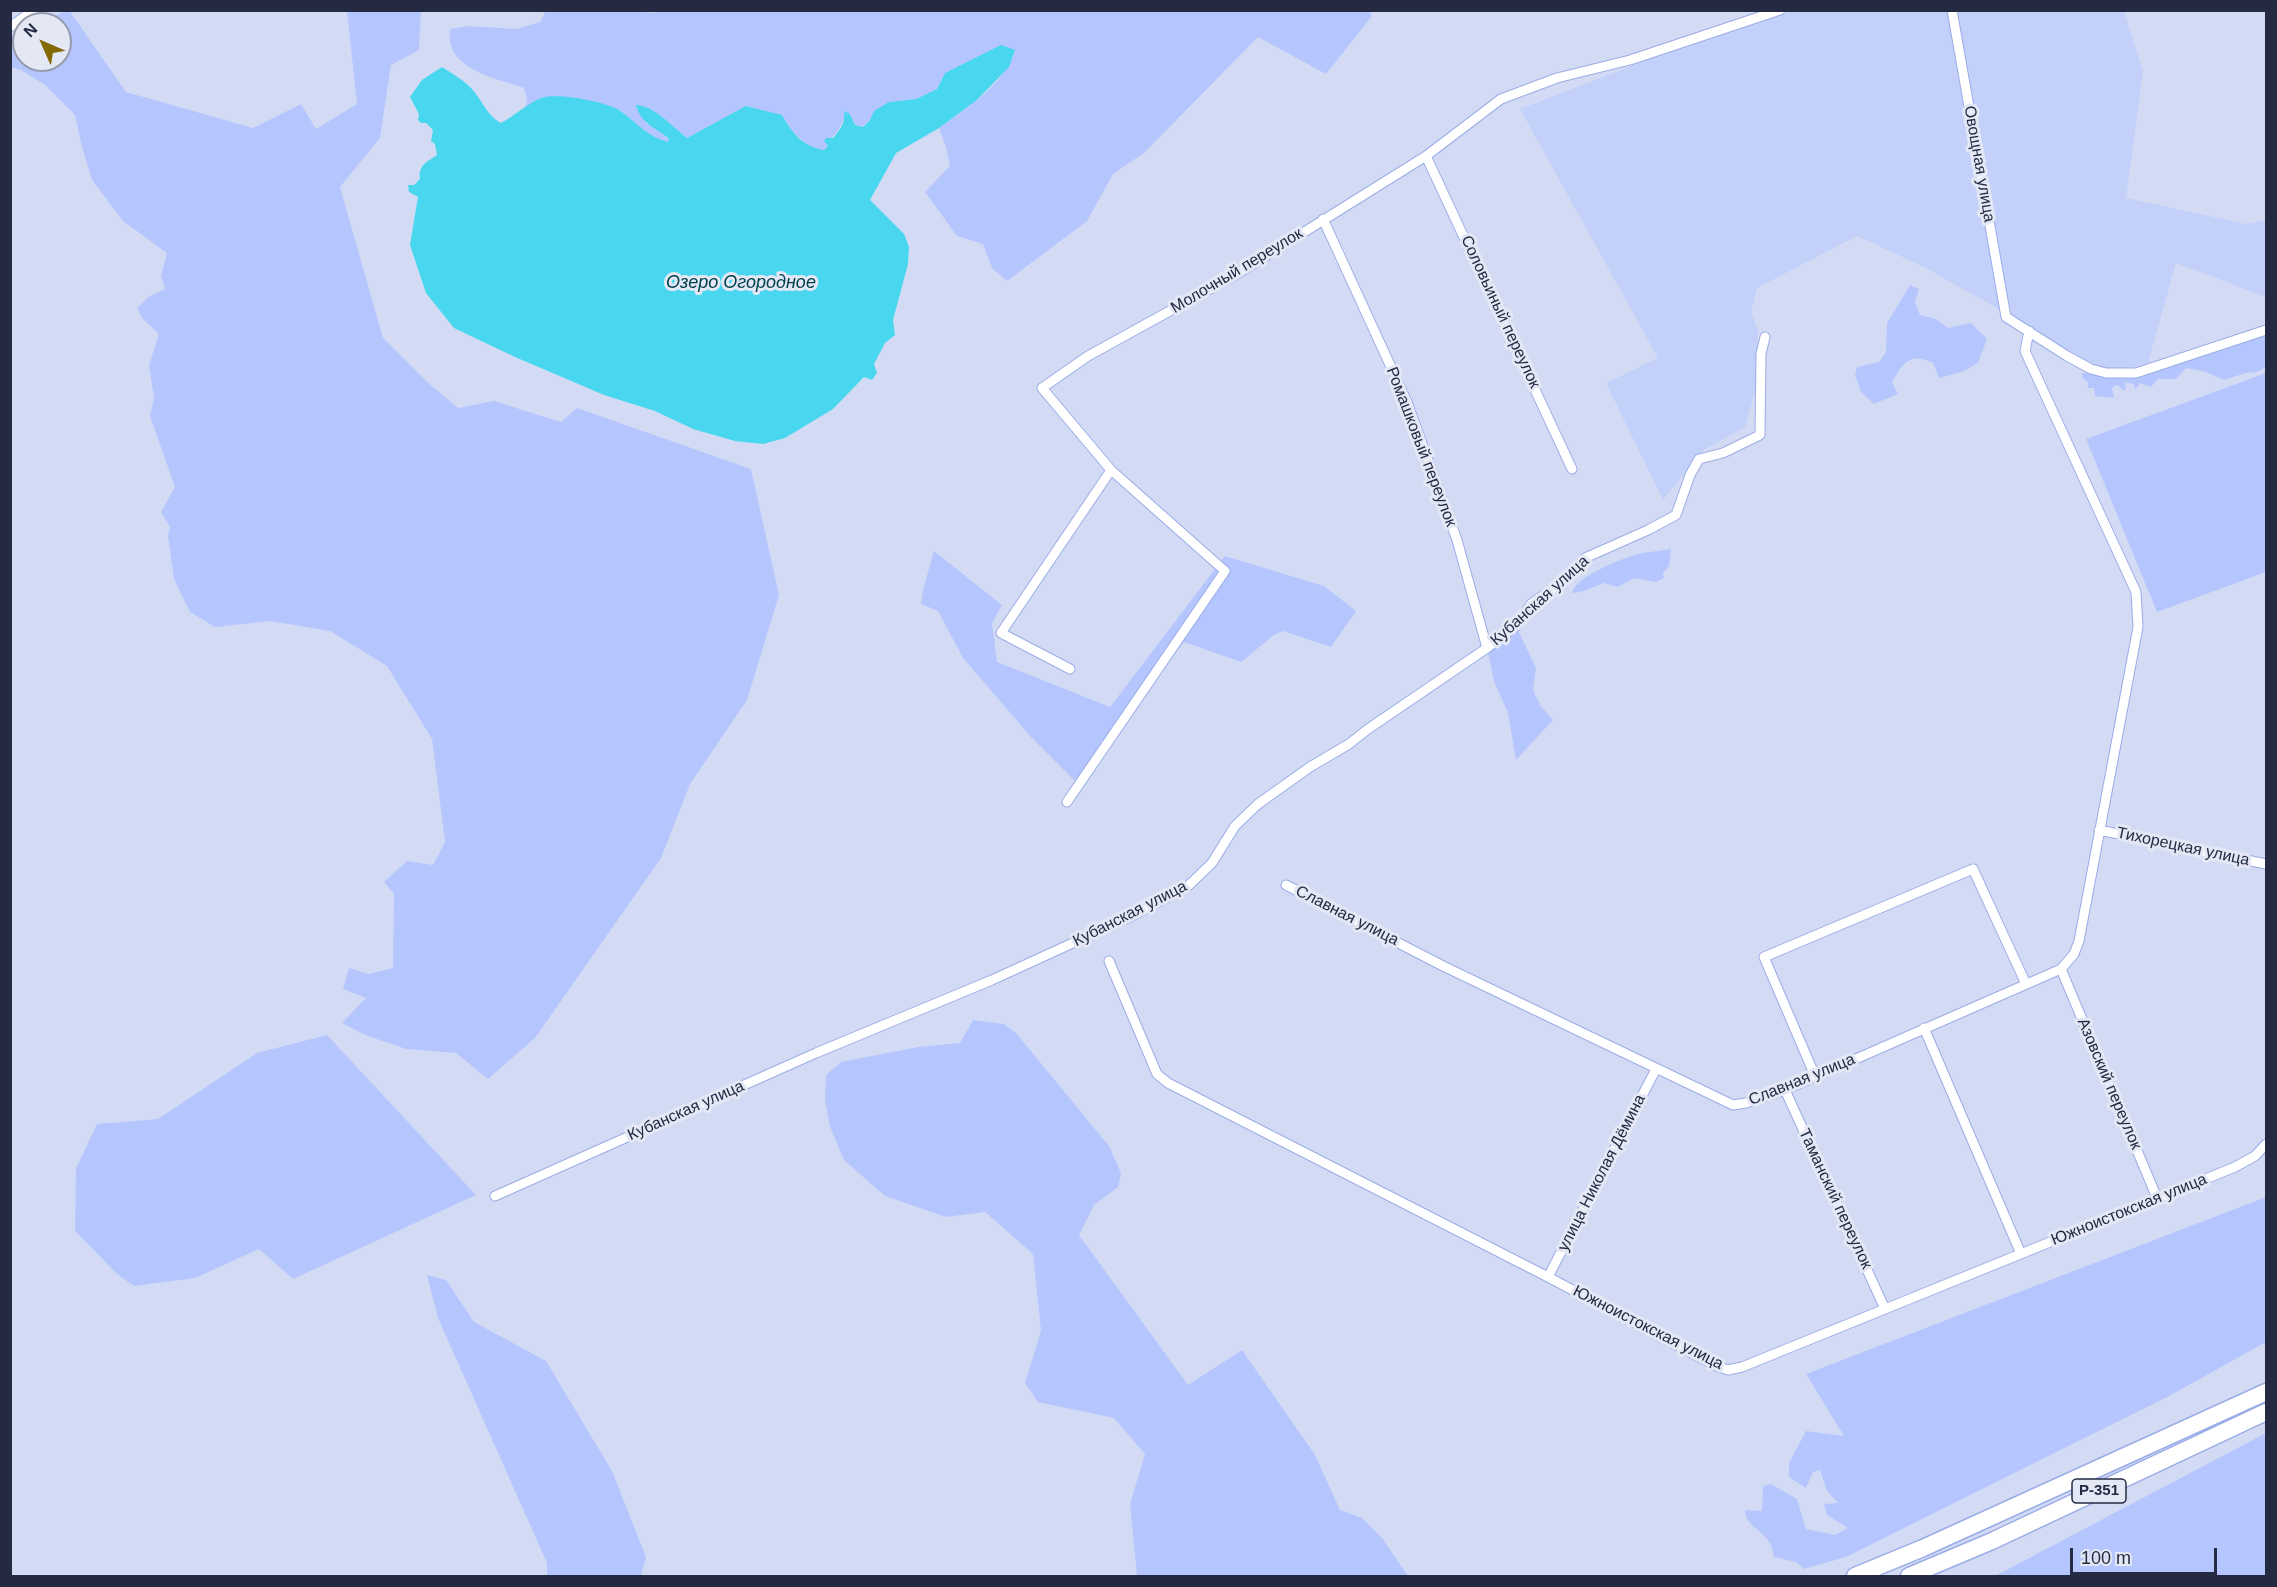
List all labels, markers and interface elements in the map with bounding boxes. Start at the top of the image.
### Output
north arrow [12,12,72,72]
text: N [20,20,40,40]
street label: Овощная улица [1959,104,1999,224]
street label: Молочный переулок [1168,224,1306,318]
street label: Соловьиный переулок [1456,233,1544,391]
water label: Озеро Огородное [666,272,816,294]
street label: Ромашковый переулок [1382,365,1460,529]
street label: Кубанская улица [1487,552,1593,650]
street label: Тихорецкая улица [2115,824,2251,870]
street label: Кубанская улица [1070,877,1190,951]
street label: Славная улица [1292,882,1402,950]
street label: Азовский переулок [2073,1016,2145,1152]
street label: Славная улица [1746,1050,1858,1110]
street label: Кубанская улица [625,1077,747,1145]
street label: улица Николая Дёмина [1554,1091,1650,1255]
street label: Таманский переулок [1794,1126,1876,1272]
street label: Южноистокская улица [2048,1170,2210,1250]
street label: Южноистокская улица [1570,1282,1726,1374]
road number: Р-351 [2072,1479,2126,1503]
scale bar [2073,1536,2220,1574]
text: 100 m [2081,1548,2131,1568]

